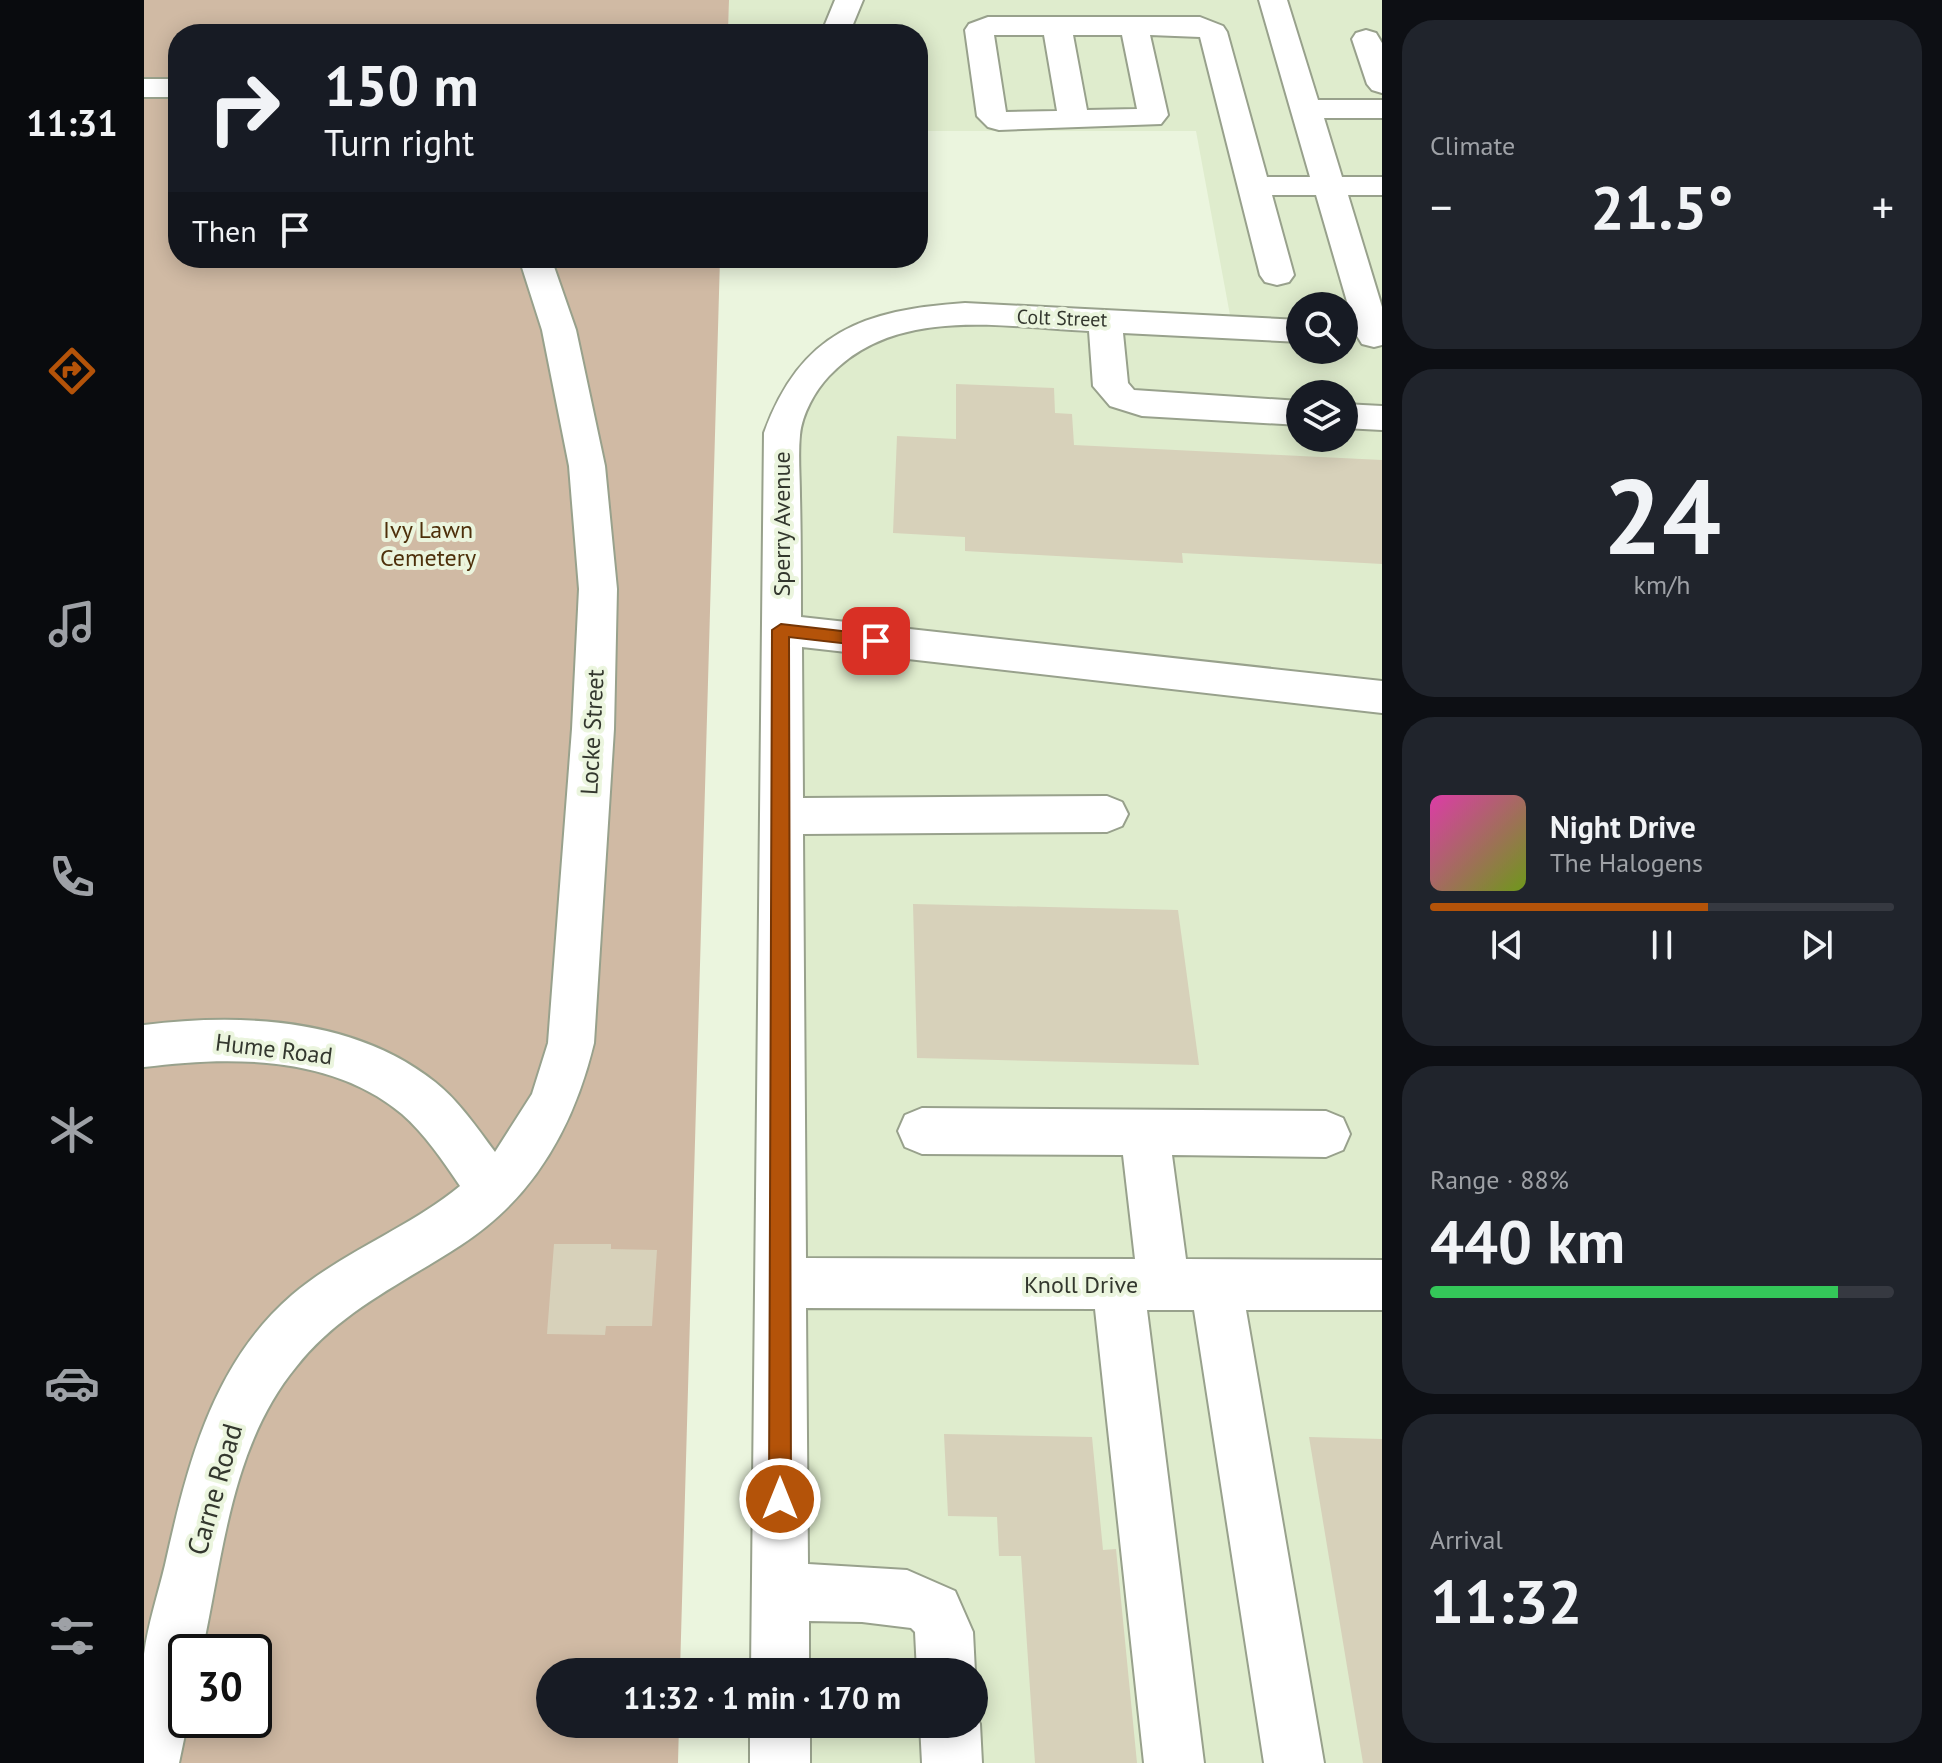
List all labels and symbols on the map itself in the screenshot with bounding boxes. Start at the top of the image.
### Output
street label: Colt Street [1016,303,1108,333]
street label: Sperry Avenue [766,451,797,597]
park label: Ivy Lawn Cemetery [380,514,476,573]
pin [842,607,910,675]
street label: Locke Street [573,668,611,796]
street label: Hume Road [214,1026,334,1072]
street label: Knoll Drive [1024,1269,1138,1300]
street label: Carne Road [178,1419,250,1559]
position arrow [738,1457,822,1541]
speed limit sign: 30 [168,1634,272,1738]

